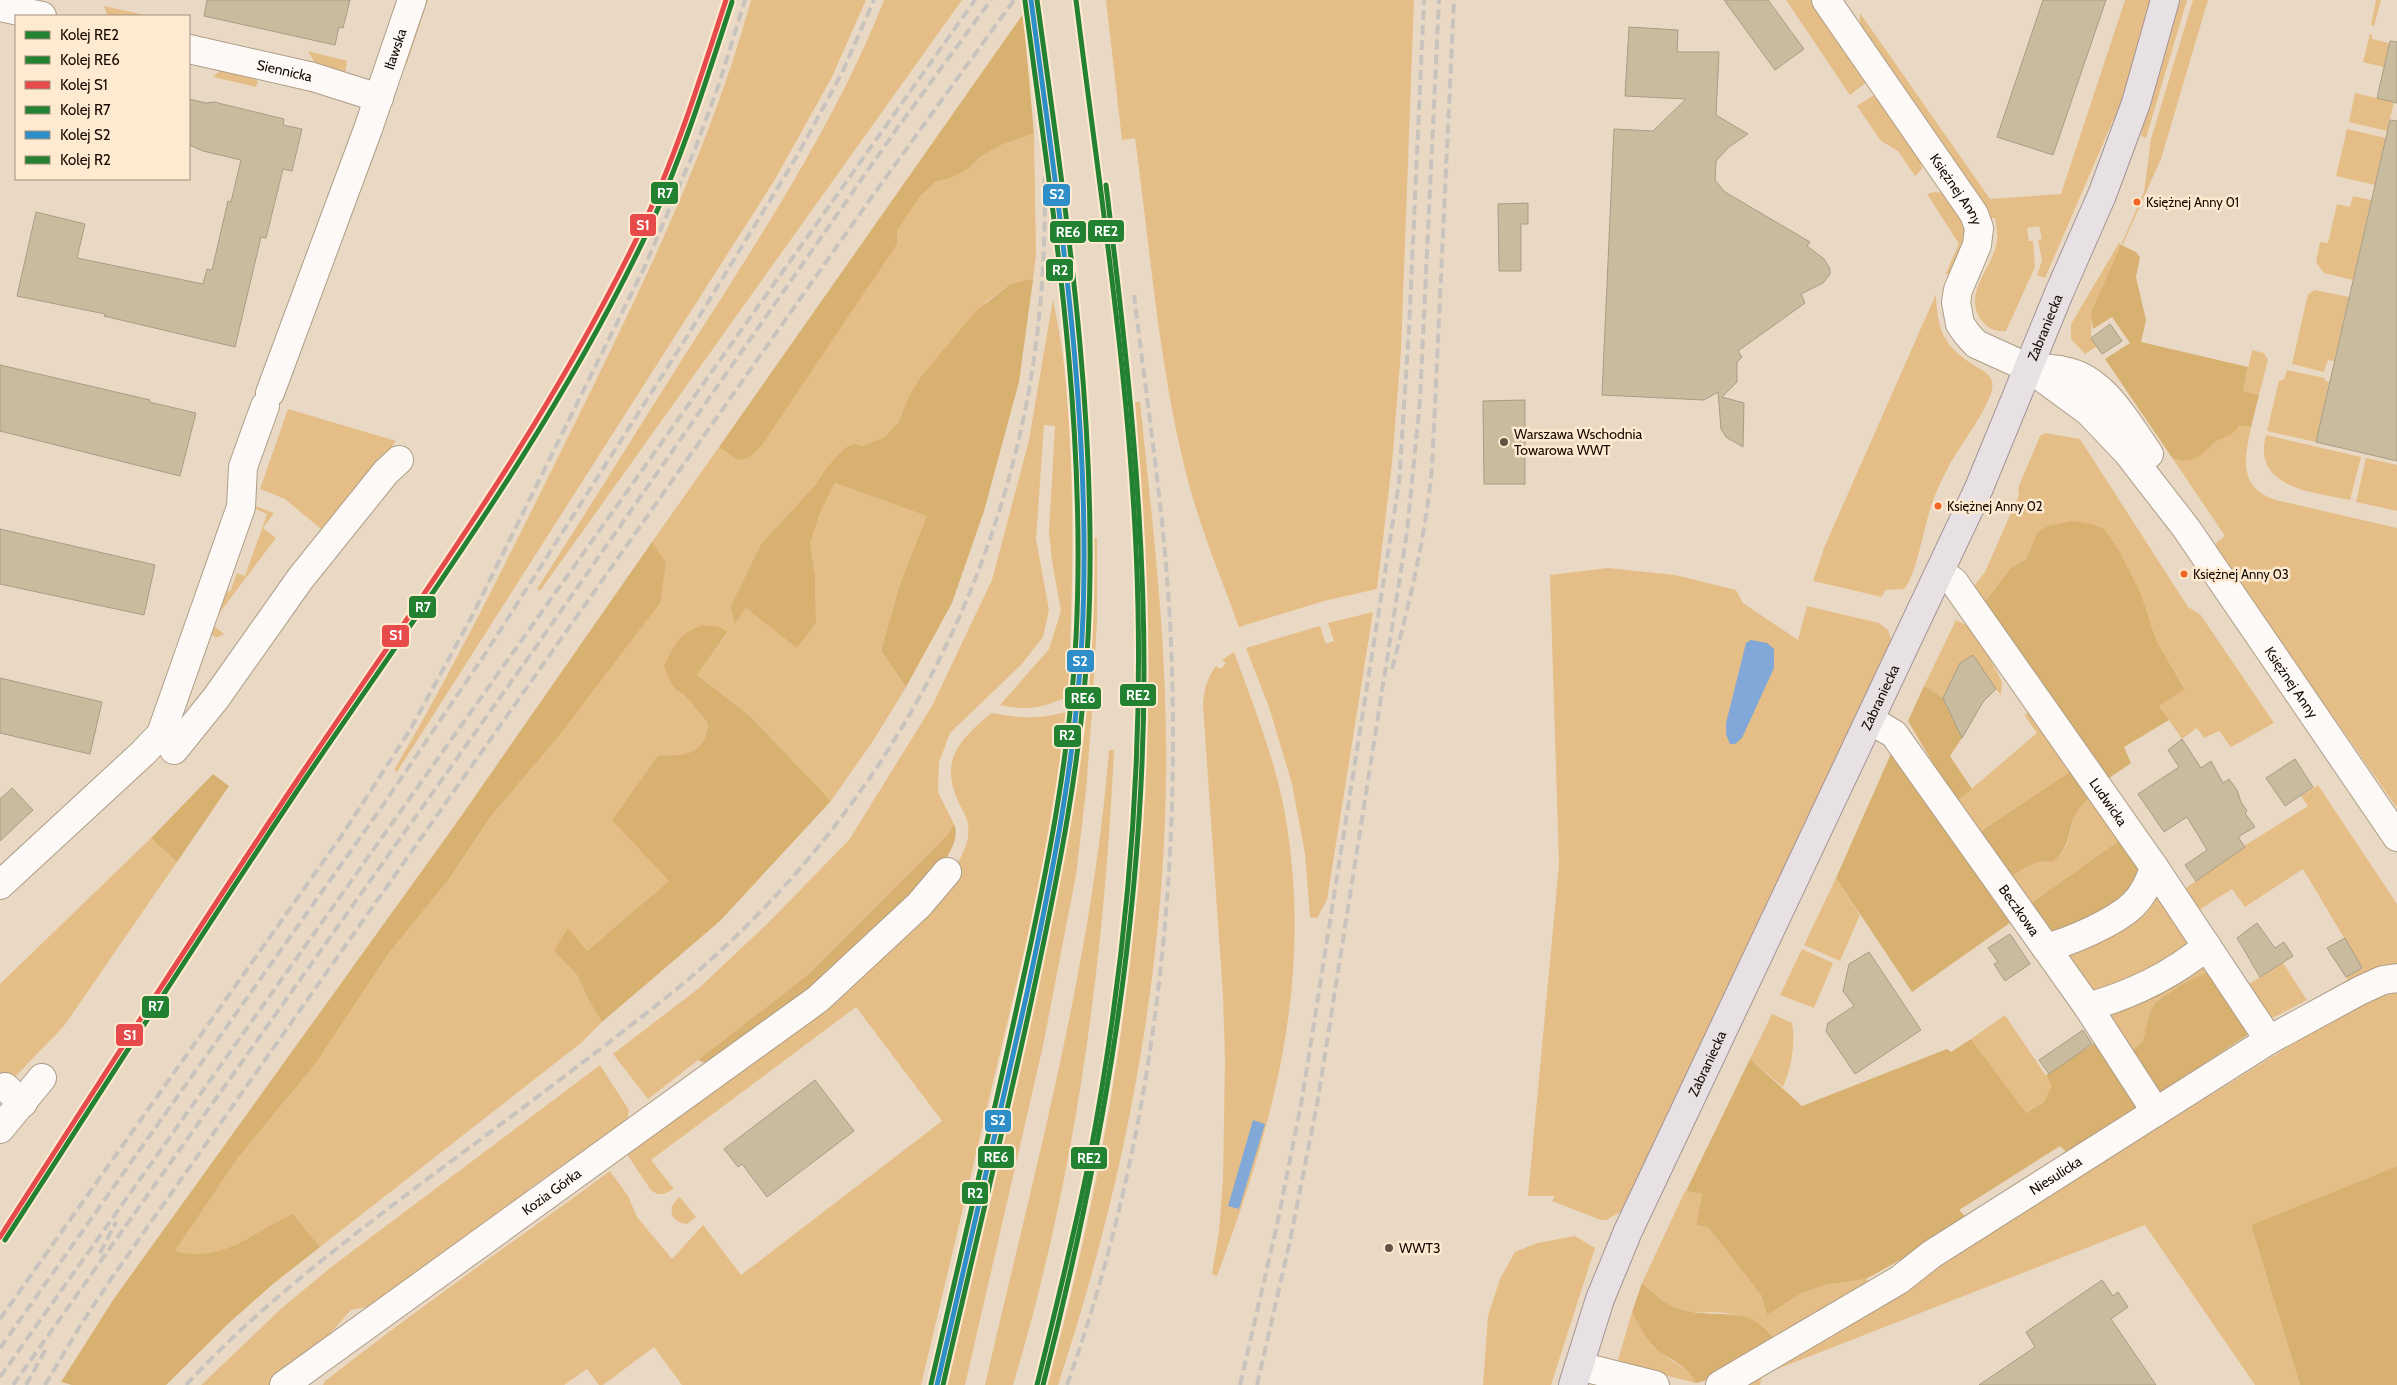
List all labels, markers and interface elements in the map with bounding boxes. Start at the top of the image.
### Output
legend [15,15,190,180]
text: Kolej RE2 [60,26,119,44]
street label: Iławska [380,26,411,72]
text: Kolej RE6 [60,51,120,69]
street label: Siennicka [255,56,314,86]
text: Kolej S1 [60,76,108,94]
text: Kolej R7 [60,101,111,119]
text: Kolej S2 [60,126,111,144]
street label: Księżnej Anny [1926,150,1986,228]
text: Kolej R2 [60,151,111,169]
line badge: R7 [650,181,679,205]
line badge: S2 [1042,183,1071,207]
text: R7 [657,184,674,202]
text: S2 [1049,185,1065,203]
place label: Księżnej Anny 01 [2146,194,2239,211]
marker: Księżnej Anny 01 [2132,197,2142,207]
line badge: S1 [629,213,657,237]
text: S1 [636,216,650,234]
line badge: RE2 [1087,219,1125,243]
line badge: RE6 [1049,220,1087,244]
text: RE2 [1094,222,1118,240]
text: RE6 [1056,223,1080,241]
line badge: R2 [1045,258,1074,282]
text: R2 [1052,261,1068,279]
street label: Zabraniecka [2023,291,2067,363]
place label: Warszawa Wschodnia Towarowa WWT [1514,425,1642,459]
marker: Warszawa Wschodnia Towarowa WWT [1498,436,1510,448]
place label: Księżnej Anny 02 [1947,498,2043,515]
marker: Księżnej Anny 02 [1933,501,1943,511]
place label: Księżnej Anny 03 [2193,566,2289,583]
marker: Księżnej Anny 03 [2179,569,2189,579]
line badge: R7 [408,595,437,619]
text: R7 [415,598,432,616]
line badge: S1 [381,624,410,648]
text: S1 [389,626,403,644]
street label: Księżnej Anny [2261,643,2322,722]
line badge: S2 [1066,649,1095,673]
text: S2 [1072,652,1088,670]
street label: Zabraniecka [1857,661,1903,733]
line badge: RE2 [1119,683,1157,707]
line badge: RE6 [1064,686,1102,710]
text: RE2 [1126,686,1150,704]
text: RE6 [1071,689,1095,707]
line badge: R2 [1053,724,1082,748]
text: R2 [1059,726,1075,744]
street label: Ludwicka [2085,775,2132,830]
street label: Beczkowa [1995,881,2044,940]
line badge: R7 [141,995,170,1019]
text: R7 [148,997,165,1015]
line badge: S1 [115,1023,144,1047]
text: S1 [123,1026,137,1044]
street label: Zabraniecka [1684,1028,1730,1099]
line badge: S2 [984,1109,1012,1133]
text: S2 [990,1111,1006,1129]
line badge: RE6 [977,1145,1015,1169]
line badge: RE2 [1070,1146,1108,1170]
text: RE6 [984,1148,1008,1166]
text: RE2 [1077,1149,1101,1167]
street label: Niesulicka [2026,1152,2085,1199]
street label: Kozia Górka [518,1164,585,1219]
line badge: R2 [961,1181,989,1205]
text: R2 [967,1184,983,1202]
place label: WWT3 [1399,1239,1441,1257]
marker: WWT3 [1383,1242,1395,1254]

